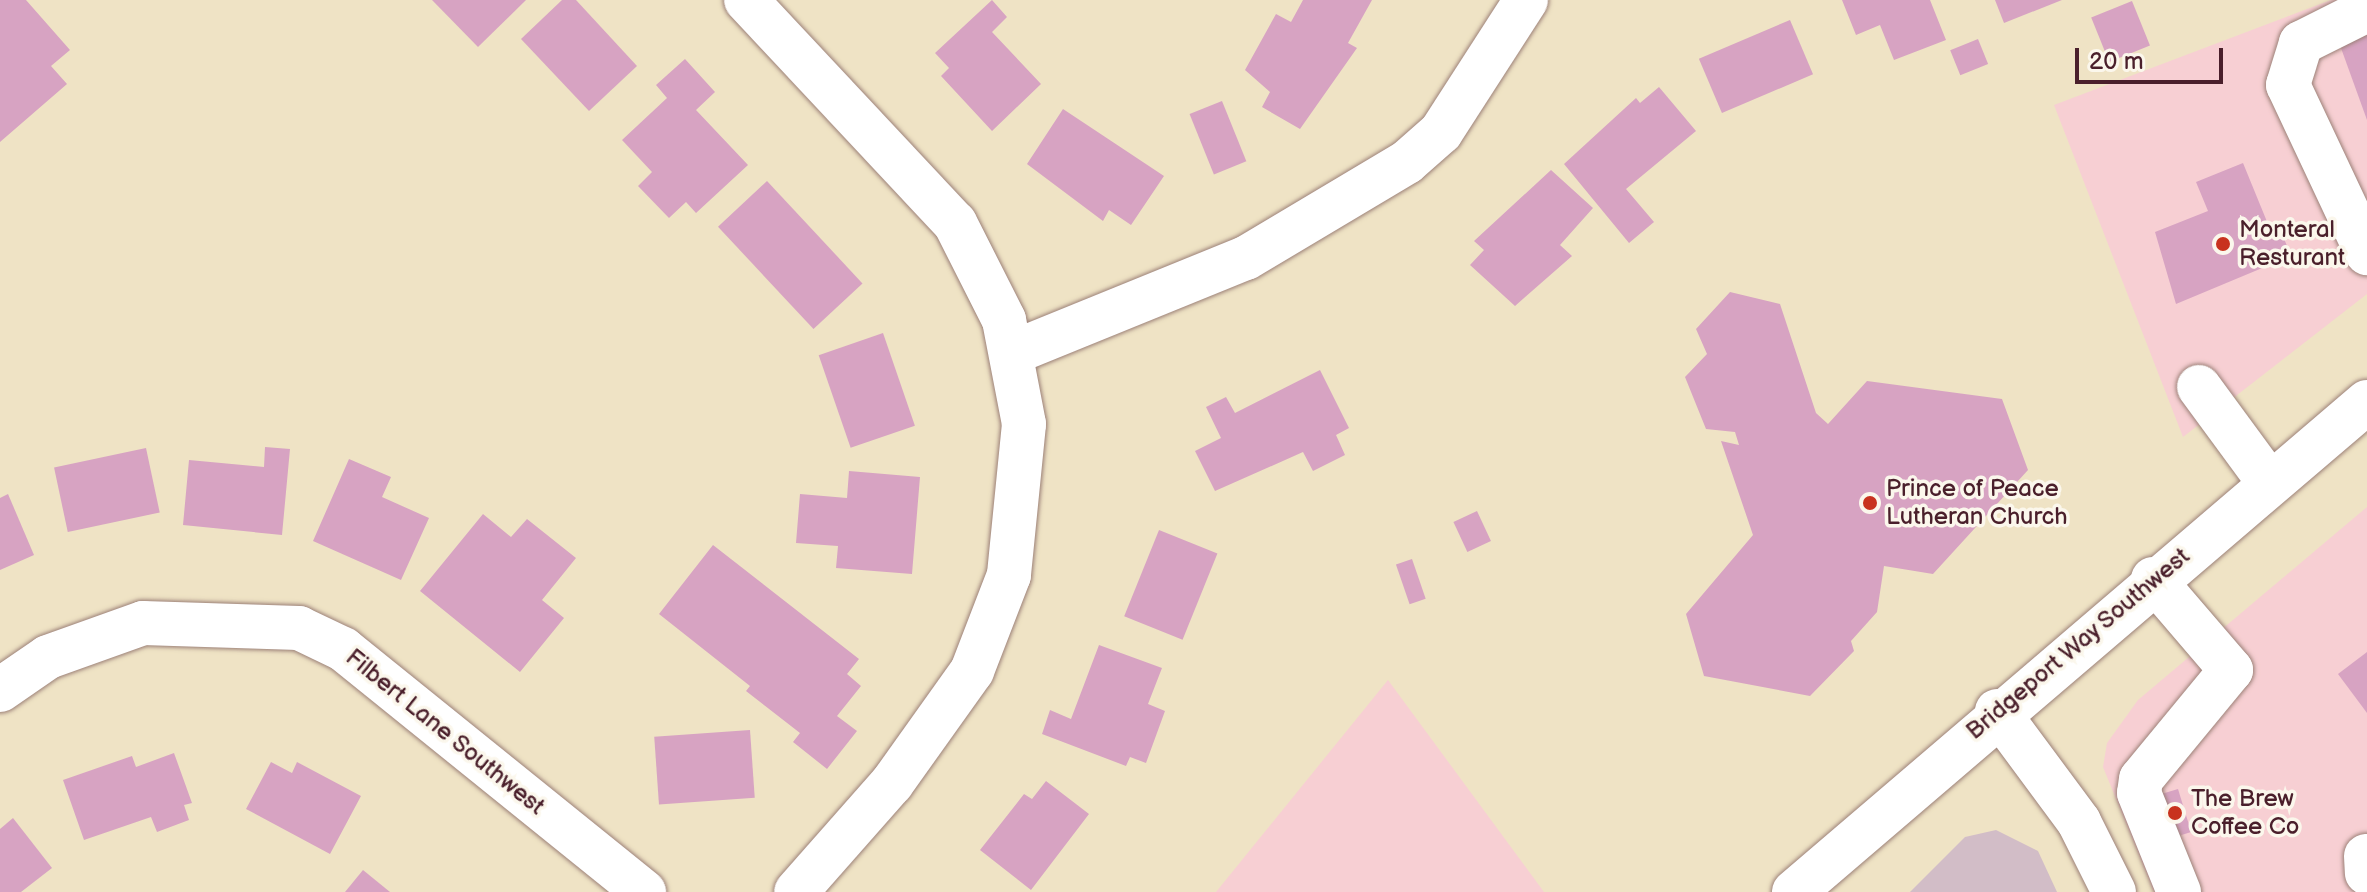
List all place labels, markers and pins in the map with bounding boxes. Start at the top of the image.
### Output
place label: Monteral Resturant [2239,216,2345,272]
marker: Monteral Resturant [2214,235,2232,253]
place label: Prince of Peace Lutheran Church [1886,475,2068,531]
marker: Prince of Peace Lutheran Church [1861,494,1879,512]
place label: The Brew Coffee Co [2191,785,2299,841]
marker: The Brew Coffee Co [2166,804,2184,822]

